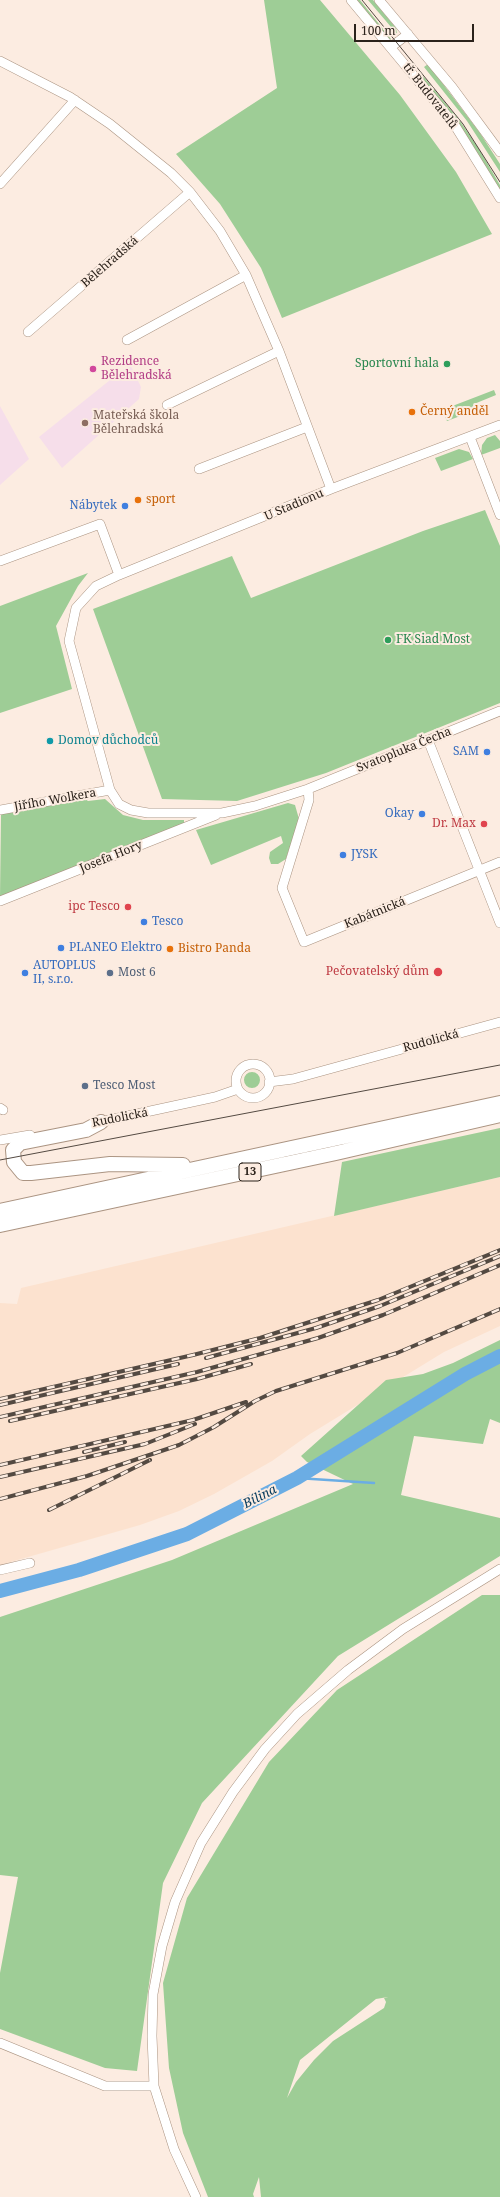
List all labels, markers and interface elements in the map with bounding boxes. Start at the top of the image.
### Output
scale bar [356,16,476,42]
text: 100 m [361,22,396,39]
street label: tř. Budovatelů [400,60,460,132]
street label: Bělehradská [79,233,141,291]
place label: Rezidence Bělehradská [101,355,172,383]
place label: Sportovní hala [355,357,439,371]
marker: Sportovní hala [442,359,452,369]
marker: Rezidence Bělehradská [88,364,98,374]
place label: Černý anděl [420,405,489,419]
marker: Černý anděl [407,407,417,417]
place label: Mateřská škola Bělehradská [93,409,179,437]
marker: Mateřská škola Bělehradská [80,418,90,428]
street label: U Stadionu [262,486,326,524]
place label: sport [146,493,176,507]
marker: sport [133,495,143,505]
place label: Nábytek [70,499,117,513]
marker: Nábytek [120,501,130,511]
place label: FK Siad Most [396,633,470,647]
marker: FK Siad Most [383,635,393,645]
street label: Svatopluka Čecha [354,724,454,776]
place label: Domov důchodců [58,734,158,748]
marker: Domov důchodců [45,736,55,746]
place label: SAM [453,745,479,759]
marker: SAM [482,747,492,757]
street label: Jiřího Wolkera [13,786,97,814]
place label: Okay [385,807,414,821]
marker: Okay [417,809,427,819]
place label: Dr. Max [432,817,476,831]
marker: Dr. Max [479,819,489,829]
street label: Josefa Hory [78,838,144,876]
place label: JYSK [351,848,377,862]
marker: JYSK [338,850,348,860]
street label: Kabátnická [342,894,408,932]
place label: ipc Tesco [68,900,120,914]
marker: ipc Tesco [123,902,133,912]
place label: Tesco [152,915,183,929]
marker: Tesco [139,917,149,927]
place label: PLANEO Elektro [69,941,162,955]
place label: Bistro Panda [178,942,251,956]
marker: PLANEO Elektro [56,943,66,953]
marker: Bistro Panda [165,944,175,954]
place label: AUTOPLUS II, s.r.o. [33,959,96,987]
place label: Pečovatelský dům [326,965,429,979]
place label: Most 6 [118,966,156,980]
marker: Pečovatelský dům [432,966,444,978]
marker: AUTOPLUS II, s.r.o. [20,968,30,978]
marker: Most 6 [105,968,115,978]
street label: Rudolická [402,1027,460,1055]
place label: Tesco Most [93,1079,155,1093]
marker: Tesco Most [80,1081,90,1091]
street label: Rudolická [91,1105,149,1131]
road number: 13 [239,1163,261,1181]
water label: Bílina [241,1482,279,1512]

